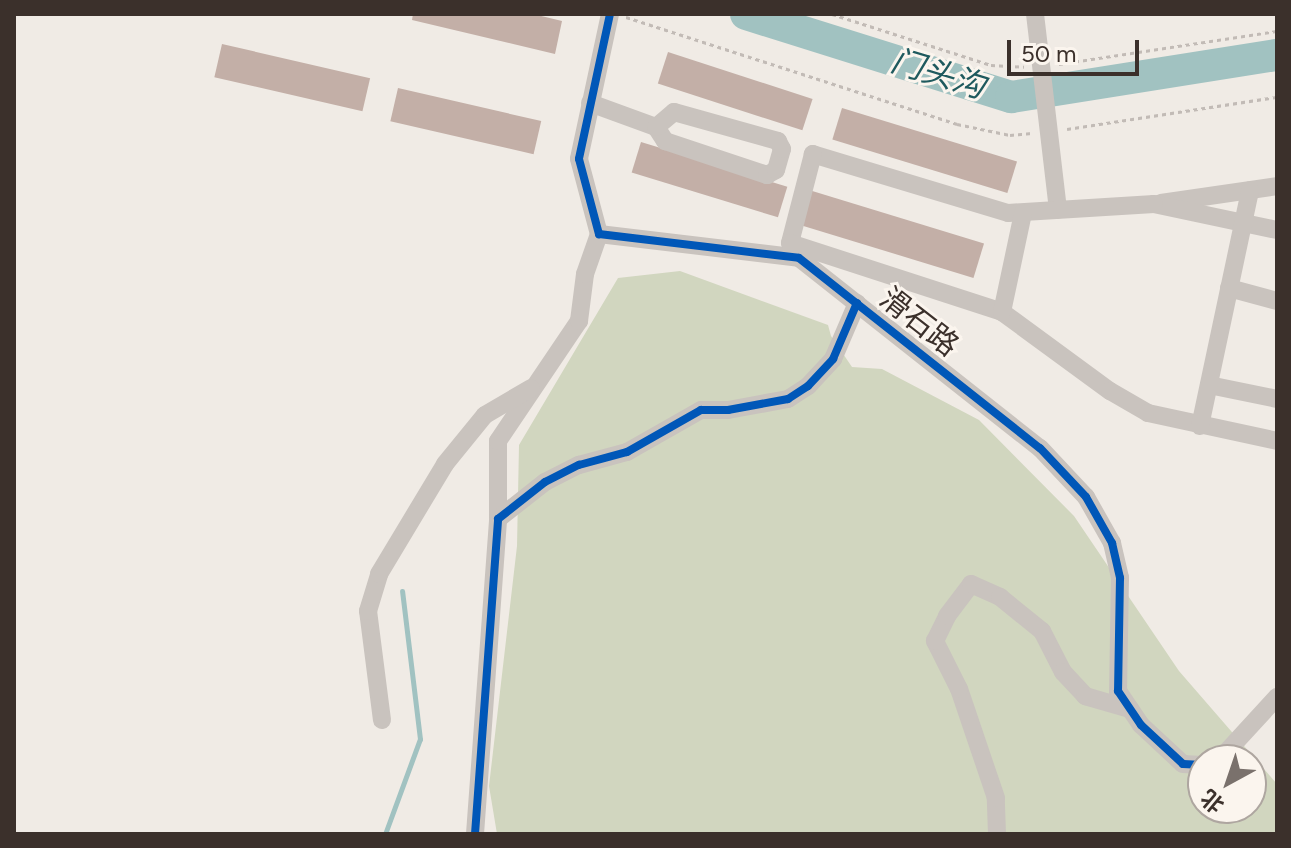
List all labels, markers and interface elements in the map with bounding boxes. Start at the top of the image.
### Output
scale bar [1011,24,1143,74]
text: 50 m [1021,39,1077,68]
water label: 门头沟 [886,42,990,106]
street label: 滑石路 [872,280,966,364]
north arrow [1187,744,1267,824]
text: 北 [1195,784,1230,819]

